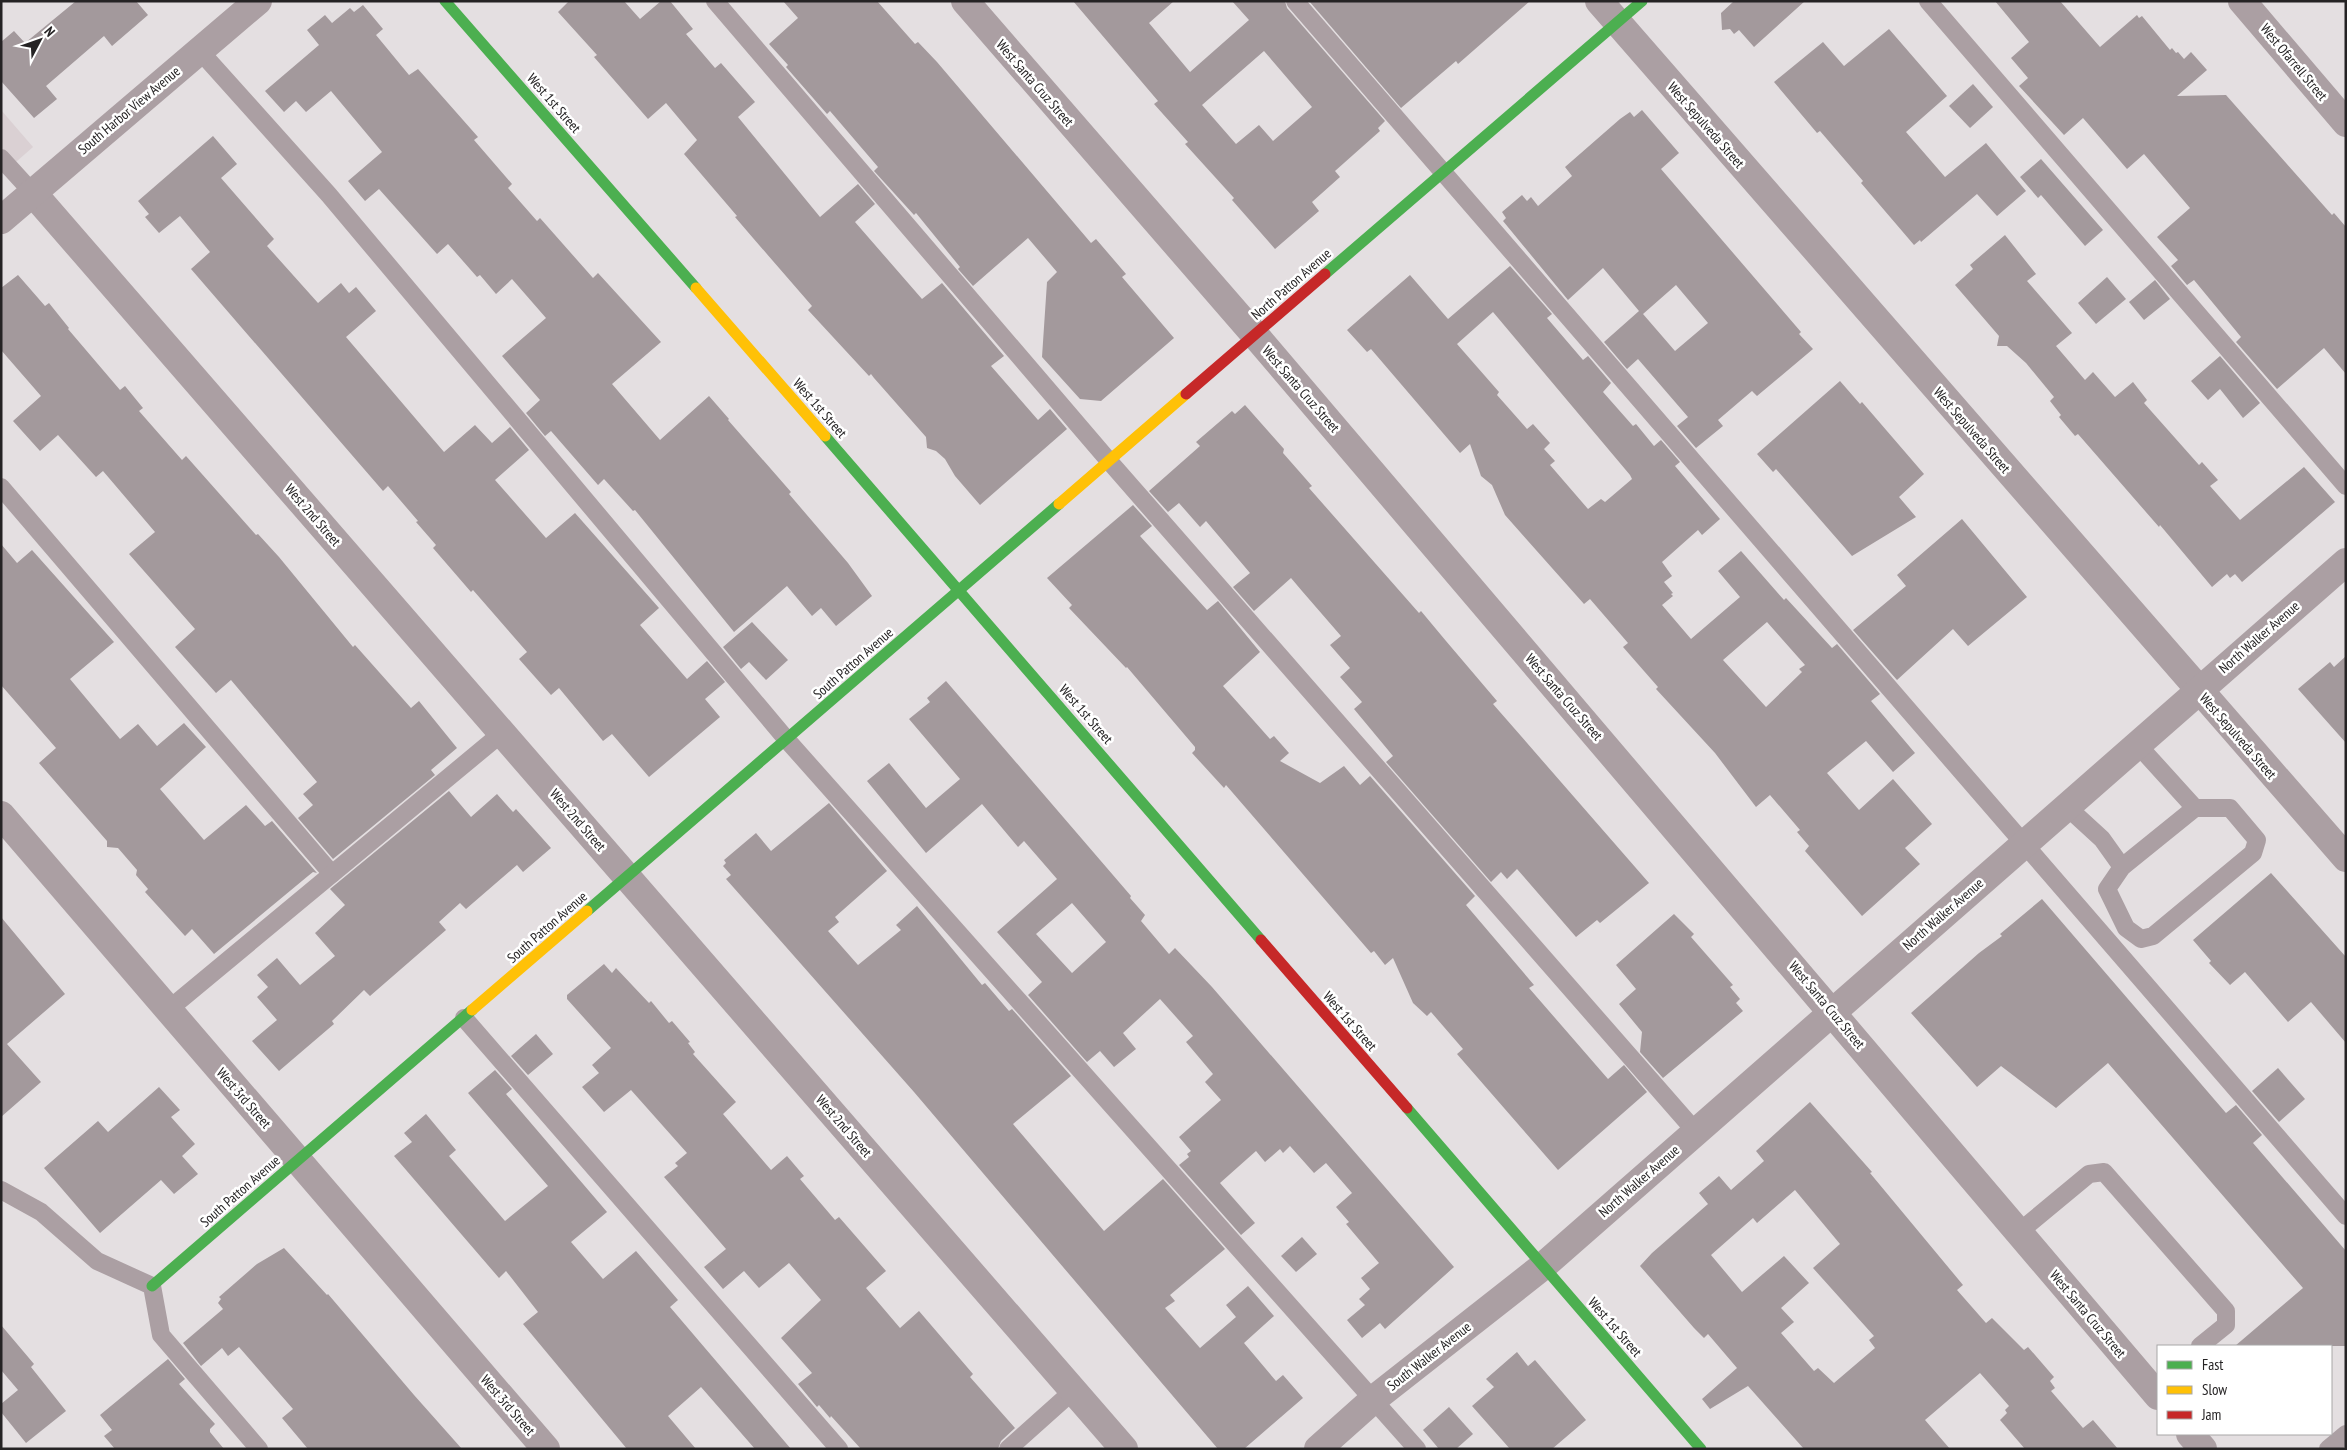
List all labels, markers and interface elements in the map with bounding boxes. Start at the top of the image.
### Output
north arrow [15,15,65,65]
street label: West Ofarrell Street [2257,20,2332,104]
text: N [41,23,59,40]
street label: West Santa Cruz Street [992,36,1078,130]
street label: South Harbor View Avenue [74,62,184,158]
street label: West 1st Street [523,70,585,137]
street label: West Sepulveda Street [1664,78,1748,172]
street label: North Patton Avenue [1247,244,1335,324]
street label: West Santa Cruz Street [1258,342,1344,436]
street label: West 1st Street [789,375,851,442]
street label: West Sepulveda Street [1930,383,2014,477]
street label: West 2nd Street [281,480,345,550]
street label: North Walker Avenue [2215,597,2303,677]
street label: South Patton Avenue [809,623,897,703]
street label: West Santa Cruz Street [1521,650,1607,744]
street label: West 1st Street [1055,681,1117,748]
street label: West Sepulveda Street [2196,689,2280,783]
street label: West 2nd Street [546,785,610,855]
street label: North Walker Avenue [1899,874,1987,954]
street label: South Patton Avenue [503,887,591,967]
street label: West Santa Cruz Street [1785,957,1869,1053]
street label: West 1st Street [1319,988,1381,1055]
street label: West 3rd Street [213,1064,275,1132]
street label: West 2nd Street [812,1091,876,1161]
street label: North Walker Avenue [1595,1141,1683,1221]
street label: South Patton Avenue [196,1151,284,1231]
street label: West Santa Cruz Street [2046,1266,2130,1362]
street label: West 1st Street [1584,1294,1646,1361]
street label: South Walker Avenue [1383,1318,1475,1394]
legend [2157,1345,2332,1435]
text: Fast [2202,1355,2223,1374]
street label: West 3rd Street [477,1371,539,1439]
text: Slow [2202,1380,2227,1399]
text: Jam [2201,1405,2221,1424]

